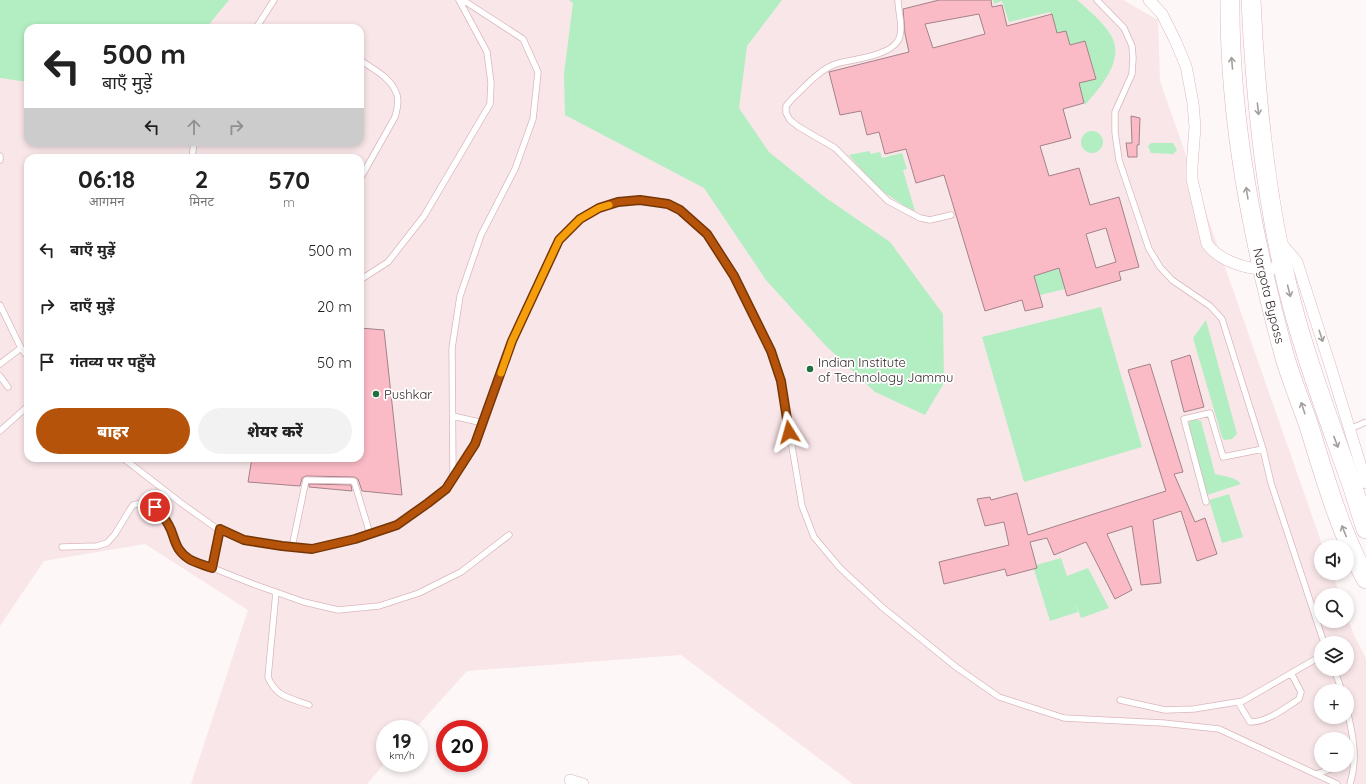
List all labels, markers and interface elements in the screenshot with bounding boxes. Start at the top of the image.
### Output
text: 500 m [102,36,186,71]
icon: left [36,40,88,92]
one-way arrow [1228,57,1236,70]
text: बाएँ मुड़ें [102,71,152,94]
one-way arrow [1255,102,1262,115]
icon: left [141,116,163,138]
icon: ahead [183,116,205,138]
icon: right [225,116,247,138]
text: 06:18 [78,164,135,194]
text: 2 [195,164,208,194]
text: 570 [268,165,310,195]
one-way arrow [1243,186,1251,199]
text: आगमन [89,193,124,209]
text: मिनट [189,193,214,209]
text: m [283,194,295,210]
icon: left [36,239,58,261]
text: बाएँ मुड़ें [70,240,115,259]
text: 500 m [308,241,352,260]
street label: Nargota Bypass [1250,246,1289,345]
one-way arrow [1285,285,1293,298]
icon: right [36,295,58,317]
text: दाएँ मुड़ें [70,296,114,315]
text: 20 m [317,297,352,316]
one-way arrow [1318,329,1325,342]
icon: arrive [36,351,58,373]
text: गंतव्य पर पहुँचे [70,352,156,371]
text: 50 m [317,353,352,372]
place label: Indian Institute of Technology Jammu [818,354,953,385]
marker: Indian Institute of Technology Jammu [805,364,815,374]
place label: Pushkar [384,386,432,402]
marker: Pushkar [371,389,381,399]
one-way arrow [1298,402,1306,414]
button: बाहर [36,408,190,454]
button: शेयर करें [198,408,352,454]
position arrow [768,411,810,453]
one-way arrow [1333,436,1341,448]
pin [138,490,172,524]
icon: arrive [144,496,166,518]
one-way arrow [1339,525,1347,537]
map controls [1314,540,1354,772]
button: sound [1314,540,1354,580]
button: search [1314,588,1354,628]
button: layers [1314,636,1354,676]
button: + [1314,684,1354,724]
speed limit sign: 20 [436,720,488,772]
text: 19 [392,728,412,753]
button: − [1314,732,1354,772]
text: km/h [389,749,415,762]

